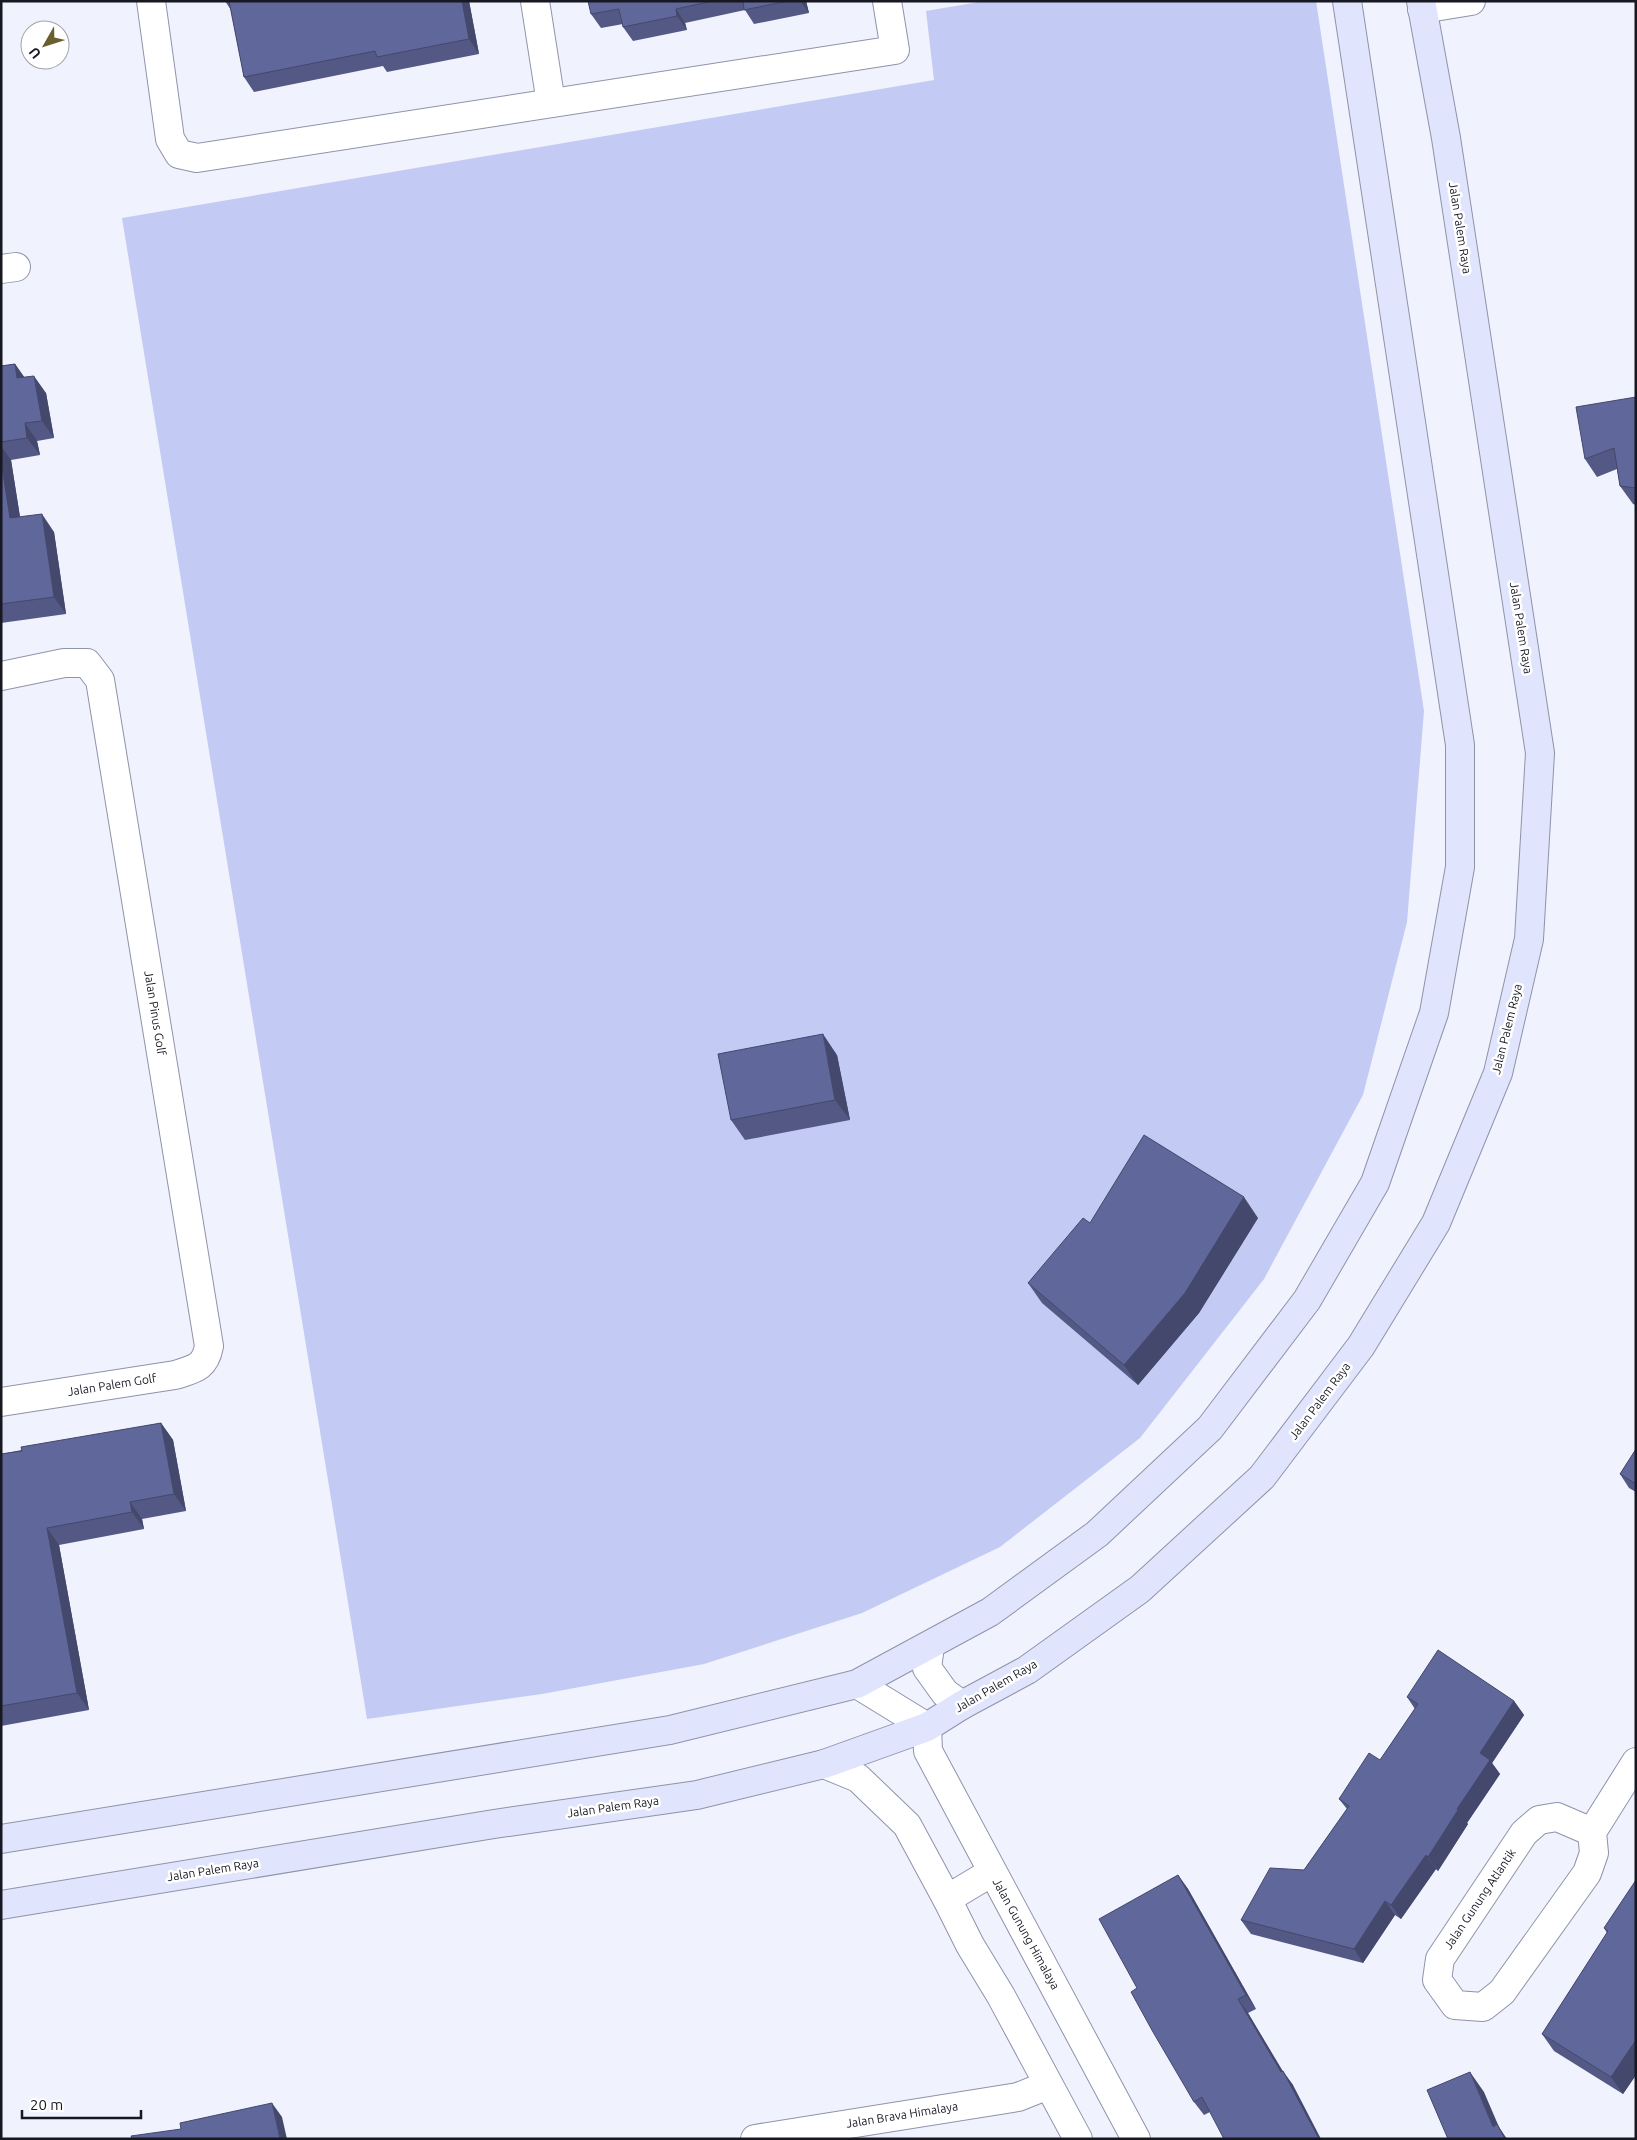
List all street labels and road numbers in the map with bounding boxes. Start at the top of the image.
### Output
street label: Jalan Palem Raya [1447,181,1474,275]
street label: Jalan Palem Raya [1508,581,1535,675]
street label: Jalan Pinus Golf [142,970,169,1057]
street label: Jalan Palem Raya [1489,982,1524,1075]
street label: Jalan Palem Raya [1287,1360,1353,1442]
street label: Jalan Palem Golf [67,1371,158,1398]
street label: Jalan Palem Raya [952,1657,1039,1714]
street label: Jalan Palem Raya [566,1794,660,1819]
street label: Jalan Gunung Atlantik [1441,1846,1518,1951]
street label: Jalan Palem Raya [166,1856,260,1883]
street label: Jalan Gunung Himalaya [990,1876,1062,1992]
street label: Jalan Brava Himalaya [845,2099,959,2130]

